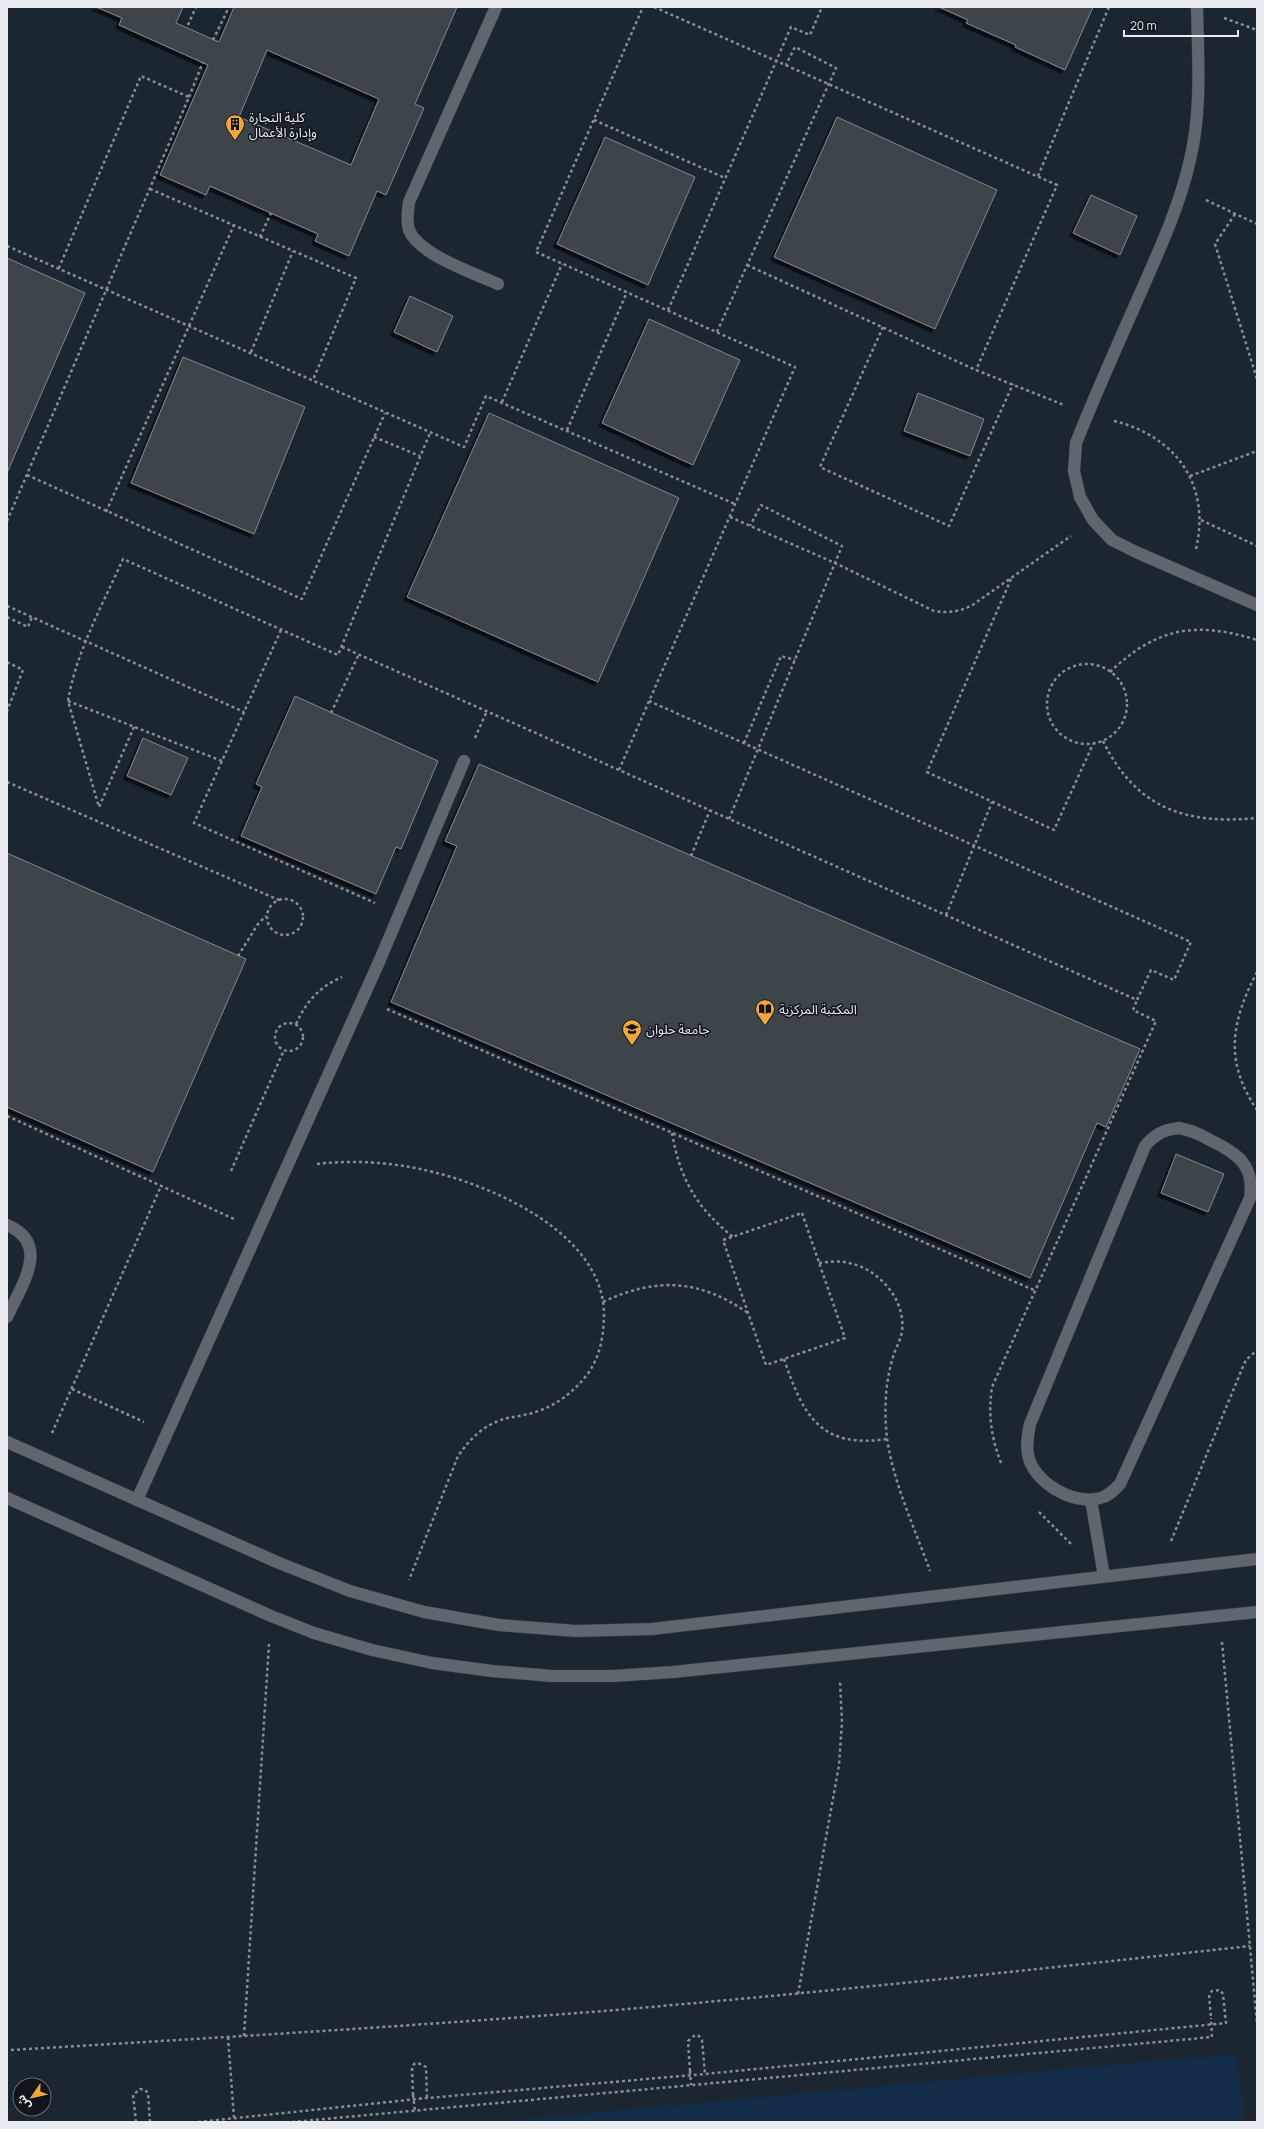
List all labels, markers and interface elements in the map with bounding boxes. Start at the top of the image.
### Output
scale bar [1124,12,1238,38]
text: 20 m [1130,17,1157,34]
place label: كلية التجارة وإدارة الأعمال [249,108,317,142]
building icon: كلية التجارة وإدارة الأعمال [224,113,246,141]
library icon: المكتبة المركزية [754,998,776,1026]
place label: المكتبة المركزية [779,1000,857,1018]
school or university icon: جامعة حلوان [621,1018,643,1046]
place label: جامعة حلوان [646,1020,710,1038]
north arrow [12,2077,52,2117]
text: ش [13,2092,34,2113]

